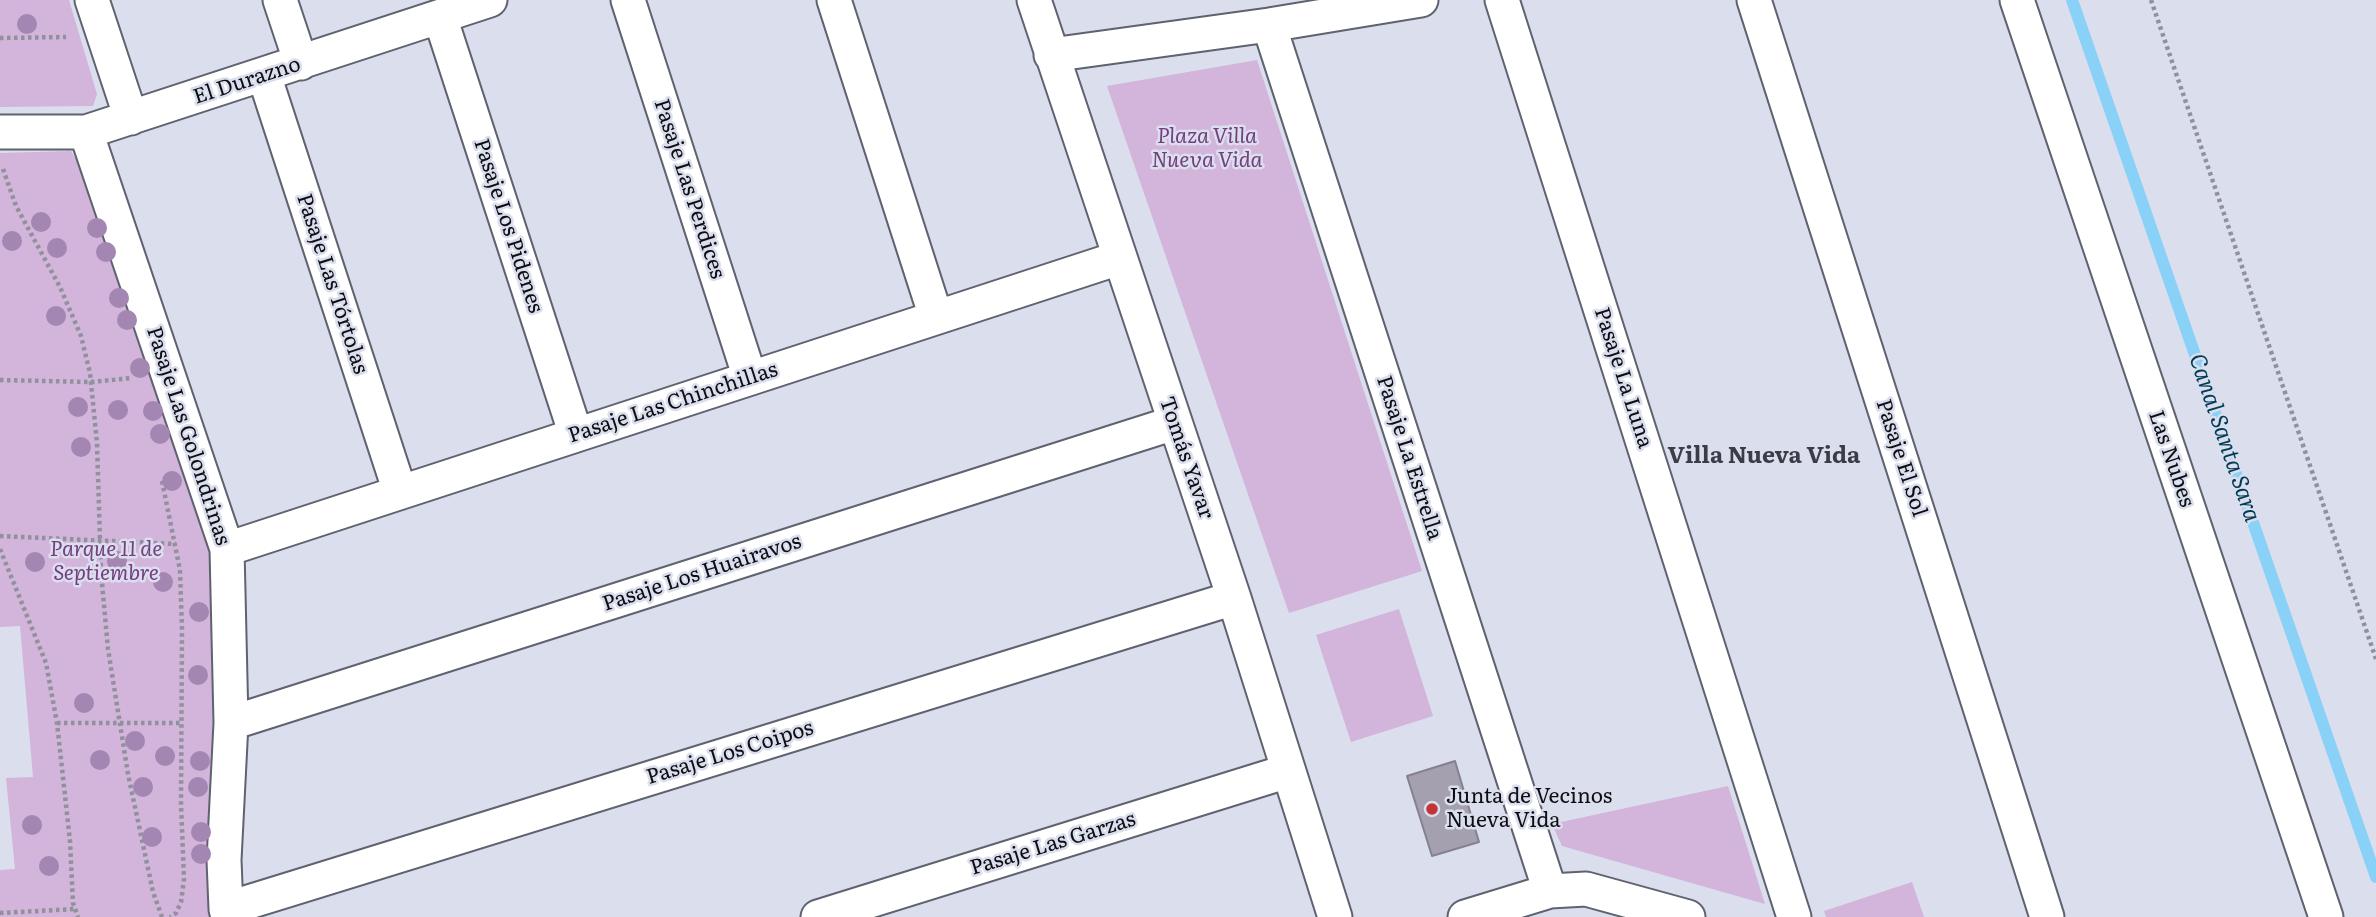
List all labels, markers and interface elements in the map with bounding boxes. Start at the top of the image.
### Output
street label: El Durazno [190,52,304,110]
street label: Pasaje Las Perdices [648,96,730,282]
park label: Plaza Villa Nueva Vida [1152,124,1262,174]
street label: Pasaje Los Pidenes [468,136,548,316]
street label: Pasaje Las Tórtolas [291,191,373,377]
street label: Pasaje La Luna [1588,305,1658,451]
street label: Pasaje Las Golondrinas [141,323,235,549]
water label: Canal Santa Sara [2182,350,2266,526]
street label: Pasaje Las Chinchillas [565,357,781,449]
street label: Pasaje La Estrella [1371,373,1447,543]
street label: Tomás Yavar [1153,393,1219,523]
street label: Pasaje El Sol [1870,396,1932,520]
street label: Las Nubes [2143,407,2199,511]
district label: Villa Nueva Vida [1668,442,1860,470]
street label: Pasaje Los Huairavos [599,529,805,617]
park label: Parque 11 de Septiembre [50,537,162,587]
street label: Pasaje Los Coipos [643,716,817,790]
place label: Junta de Vecinos Nueva Vida [1446,784,1612,834]
marker: Junta de Vecinos Nueva Vida [1424,801,1440,817]
street label: Pasaje Las Garzas [967,807,1139,881]

